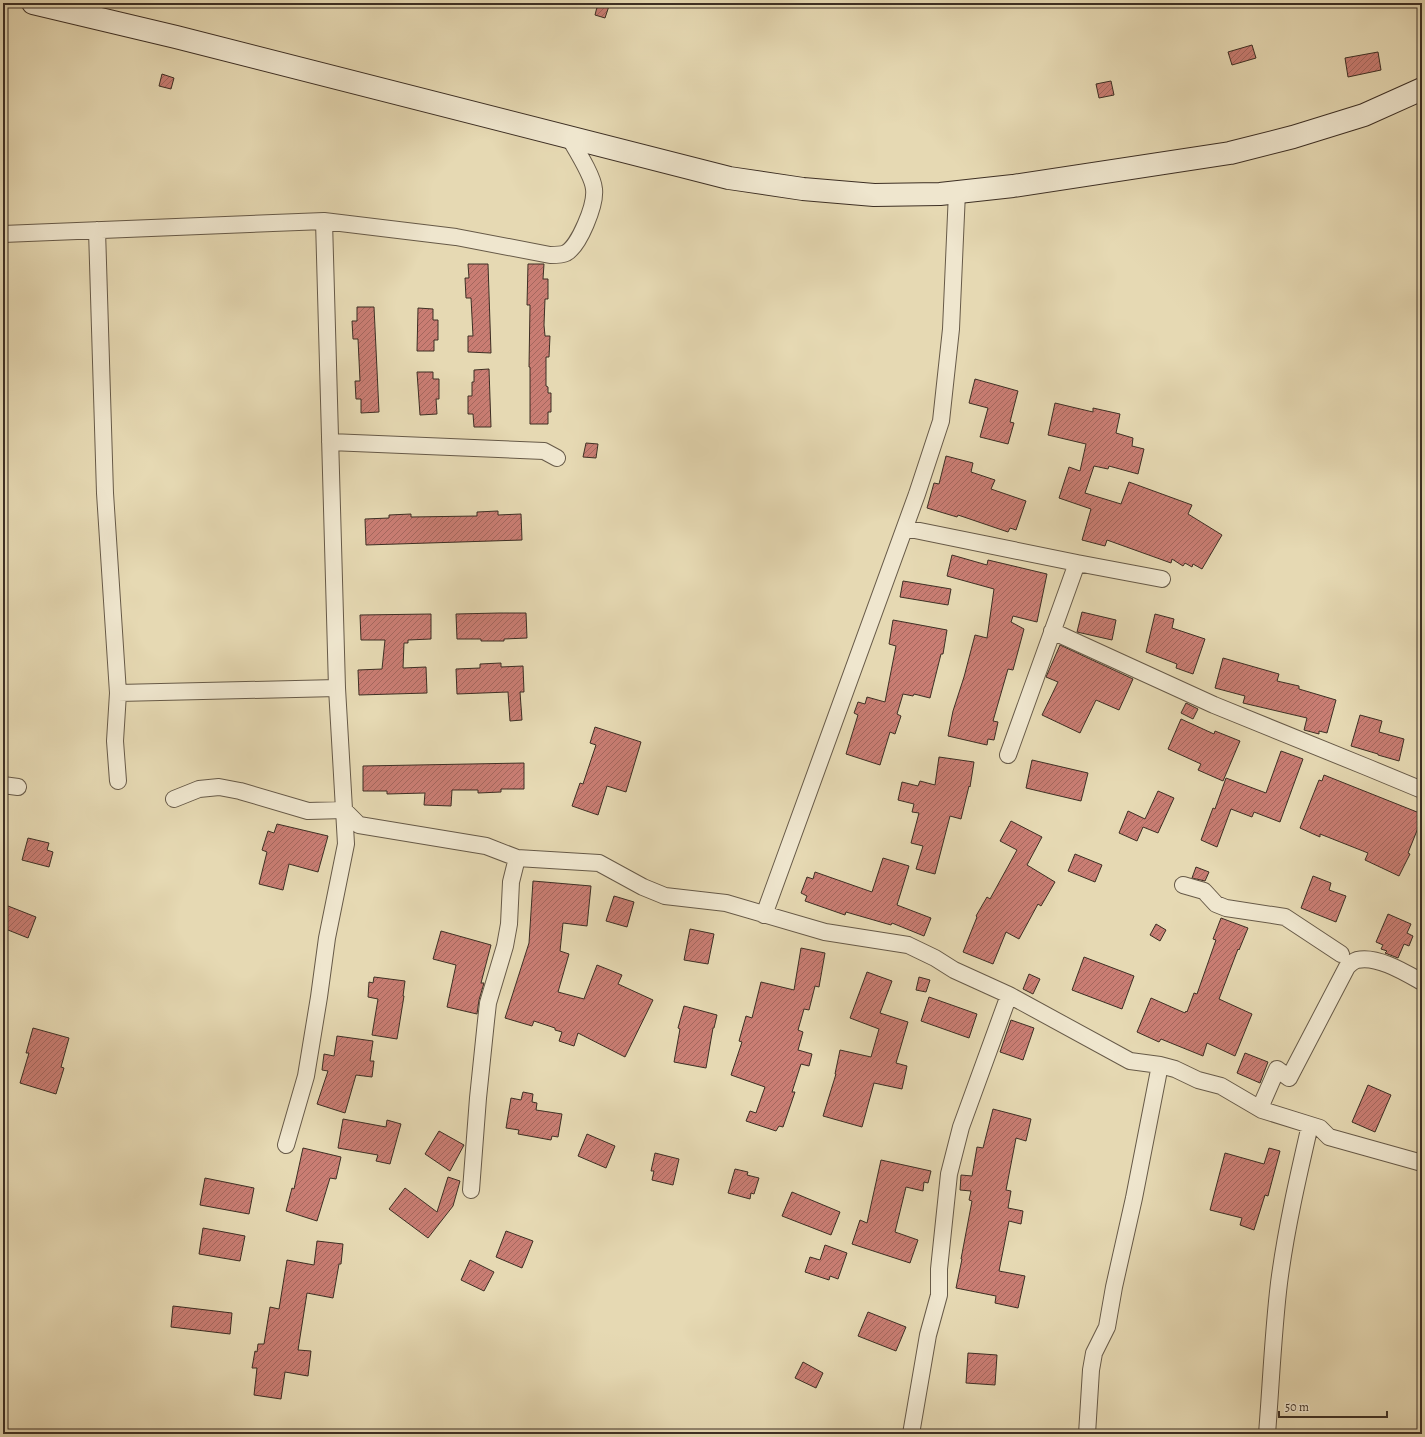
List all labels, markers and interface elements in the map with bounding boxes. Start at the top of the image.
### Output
scale bar [1279,1393,1387,1419]
text: 50 m [1285,1399,1309,1415]

